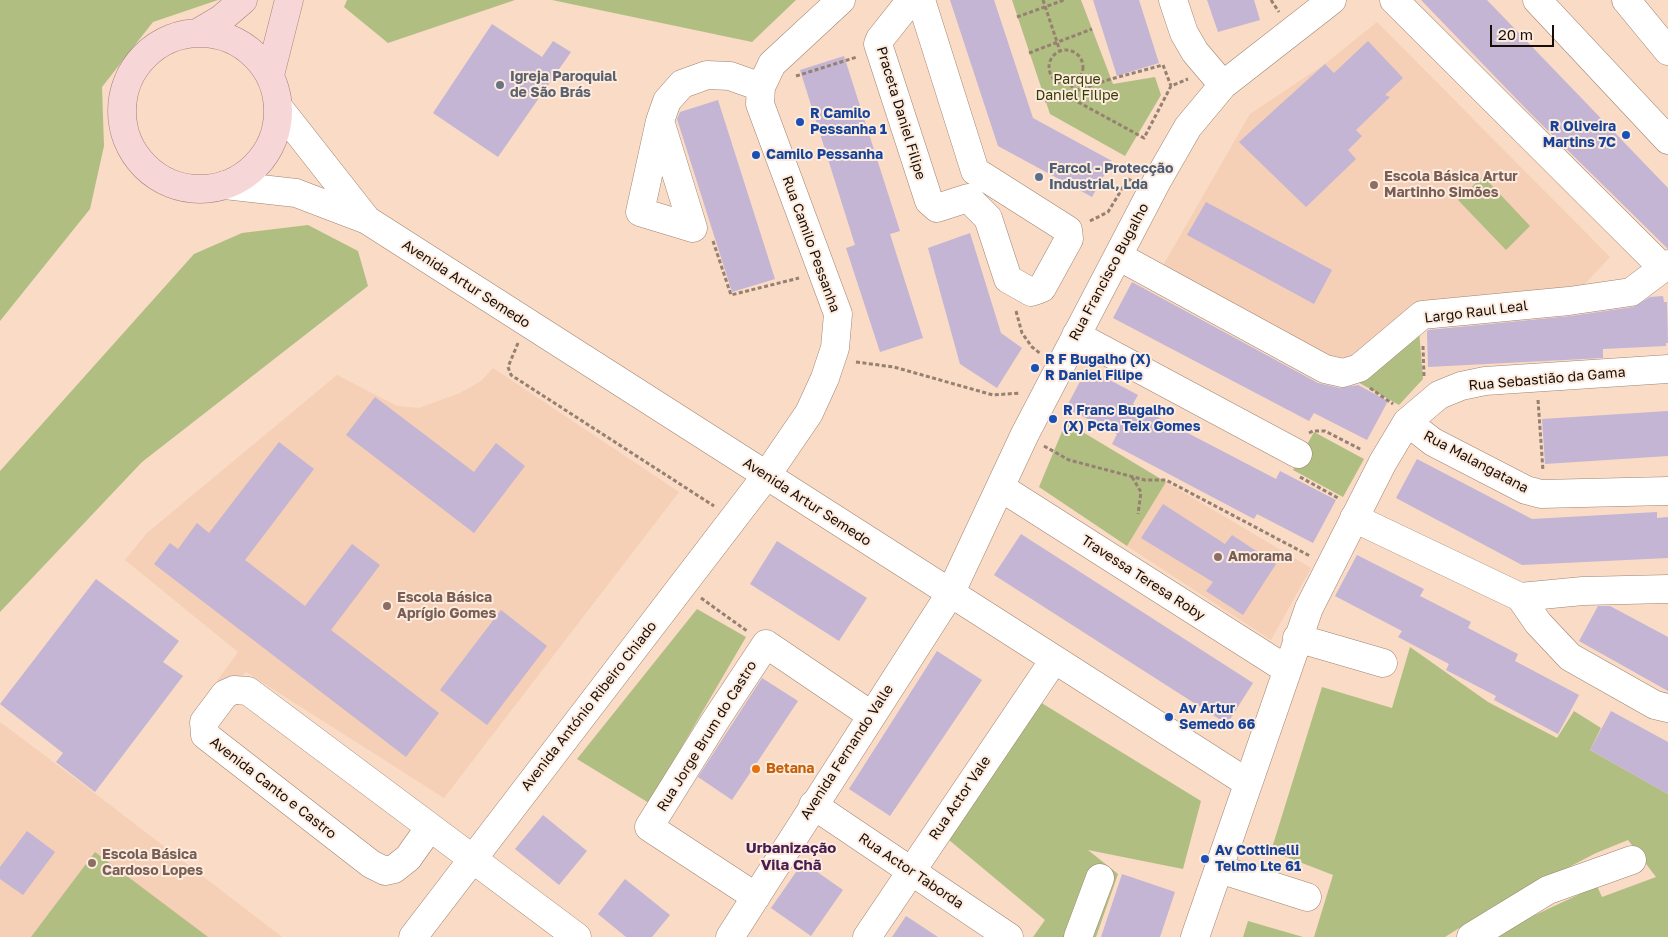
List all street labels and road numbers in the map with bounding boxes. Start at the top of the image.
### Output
street label: Praceta Daniel Filipe [873,44,929,182]
street label: Rua Camilo Pessanha [778,173,844,315]
street label: Rua Francisco Bugalho [1066,200,1152,344]
street label: Avenida Artur Semedo [399,236,533,332]
street label: Largo Raul Leal [1423,297,1529,327]
street label: Rua Sebastião da Gama [1468,364,1626,394]
street label: Rua Malangatana [1421,427,1531,497]
street label: Avenida Artur Semedo [740,454,874,550]
street label: Travessa Teresa Roby [1078,532,1208,624]
street label: Avenida António Ribeiro Chiado [518,618,660,794]
street label: Rua Jorge Brum do Castro [654,657,760,815]
street label: Avenida Fernando Valle [797,681,897,823]
street label: Avenida Canto e Castro [206,733,340,843]
street label: Rua Actor Vale [926,753,994,843]
street label: Rua Actor Taborda [855,830,967,912]

